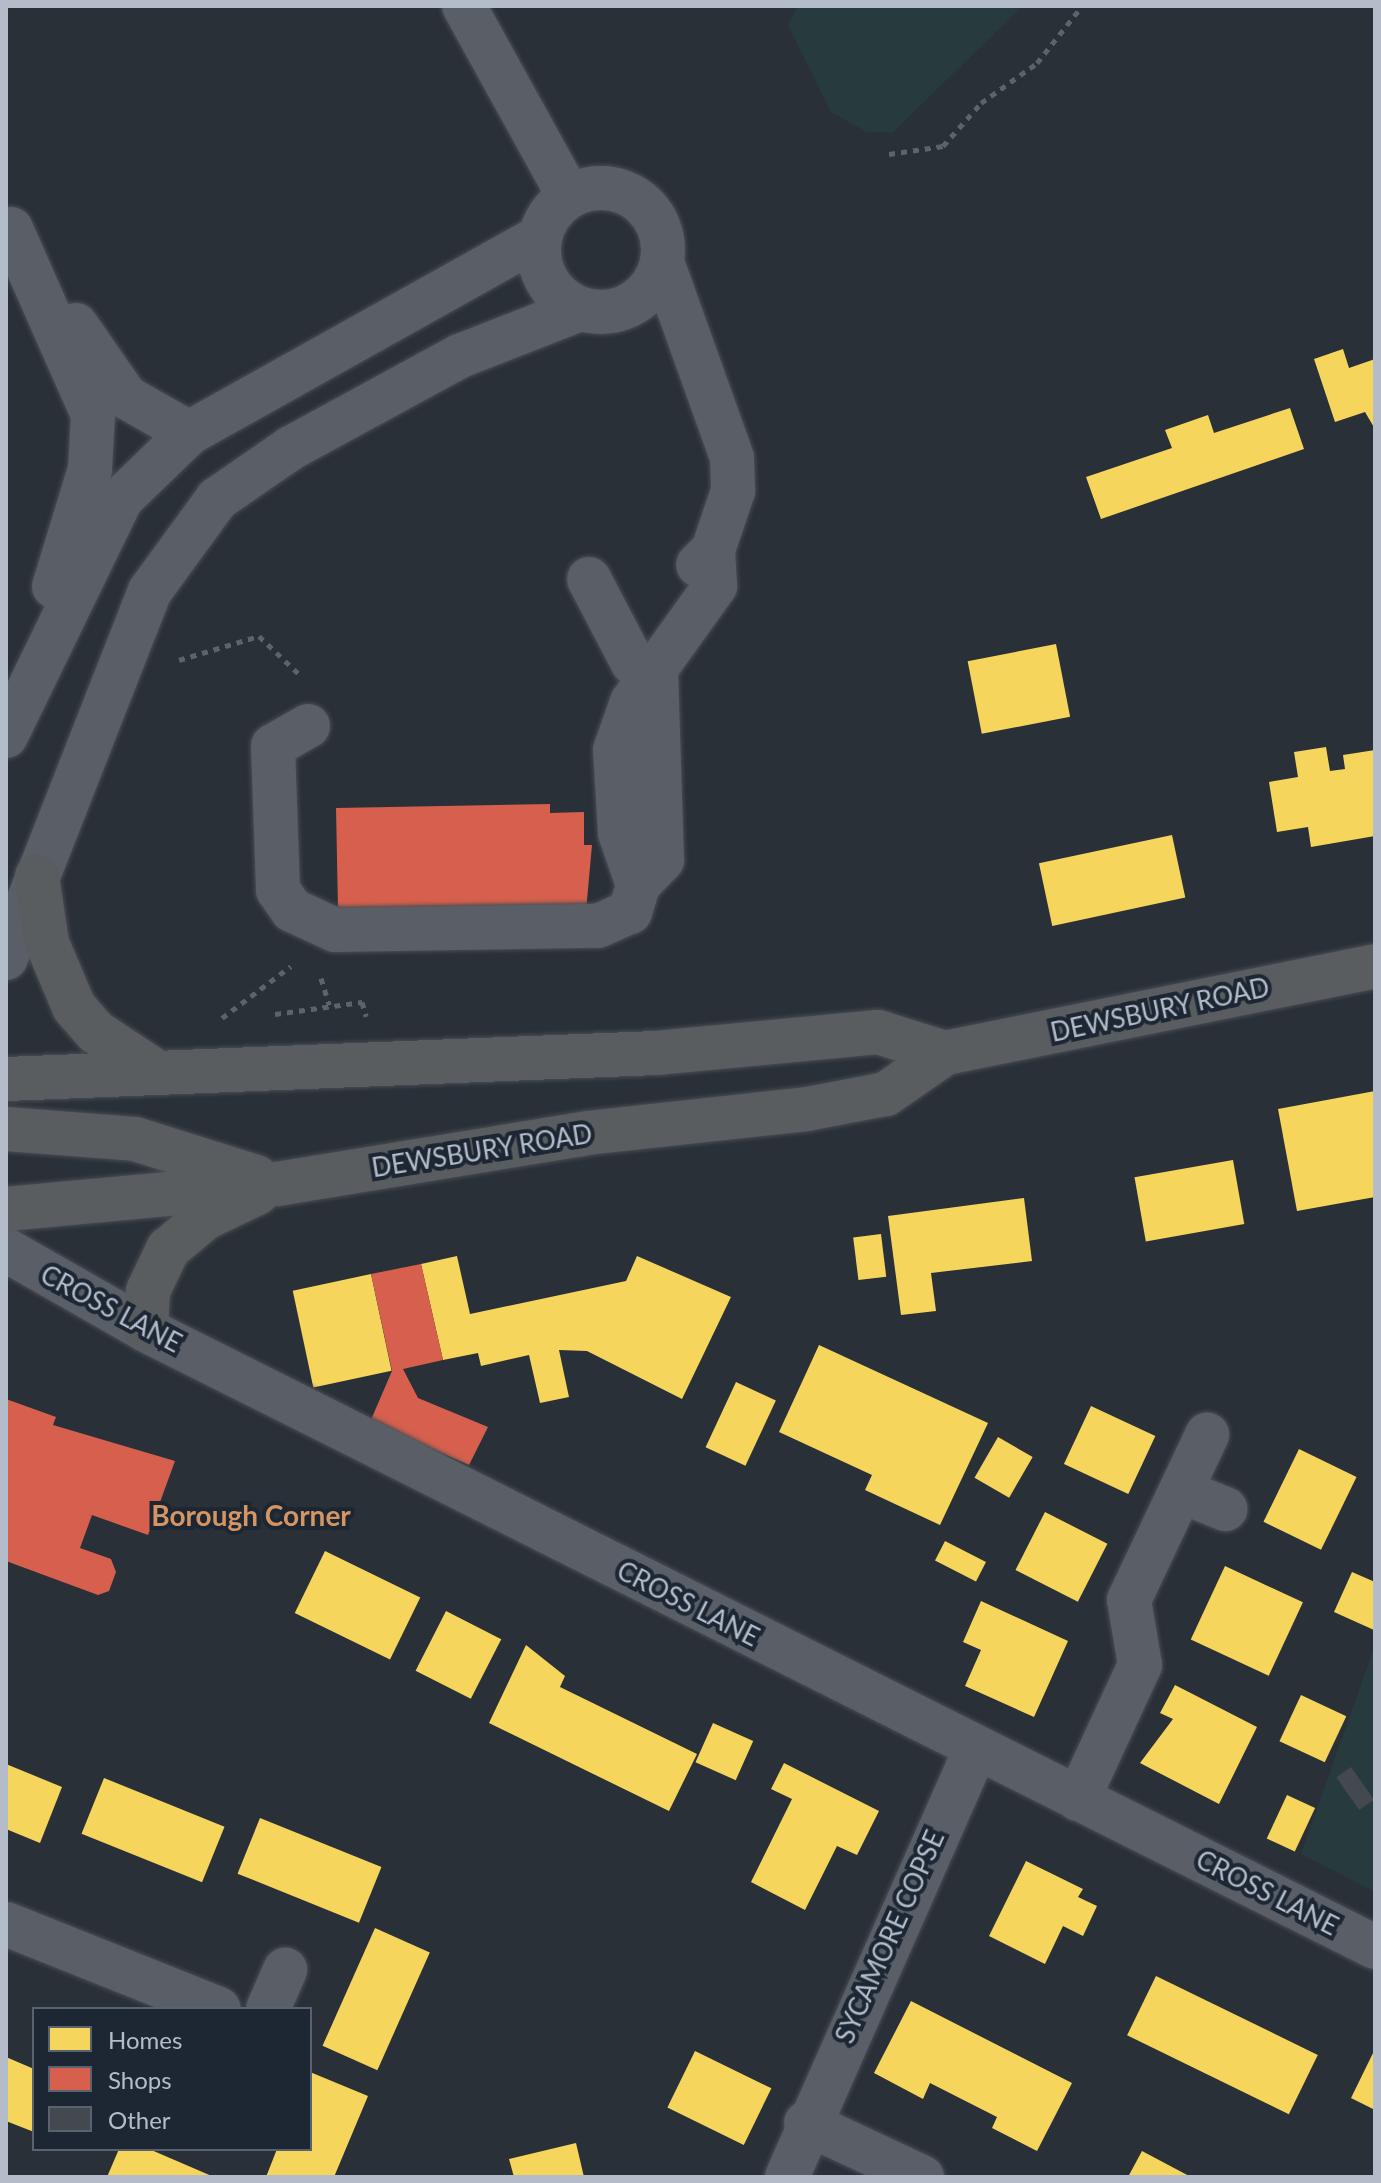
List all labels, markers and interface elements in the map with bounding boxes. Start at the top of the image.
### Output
street label: DEWSBURY ROAD [1047,971,1273,1049]
street label: DEWSBURY ROAD [369,1118,595,1184]
street label: CROSS LANE [35,1259,187,1359]
district label: Borough Corner [151,1498,351,1532]
street label: CROSS LANE [612,1555,764,1653]
street label: SYCAMORE COPSE [829,1826,951,2048]
street label: CROSS LANE [1191,1844,1343,1942]
legend [32,2007,312,2151]
text: Homes [108,2025,182,2054]
text: Shops [108,2065,172,2094]
text: Other [108,2105,171,2134]

